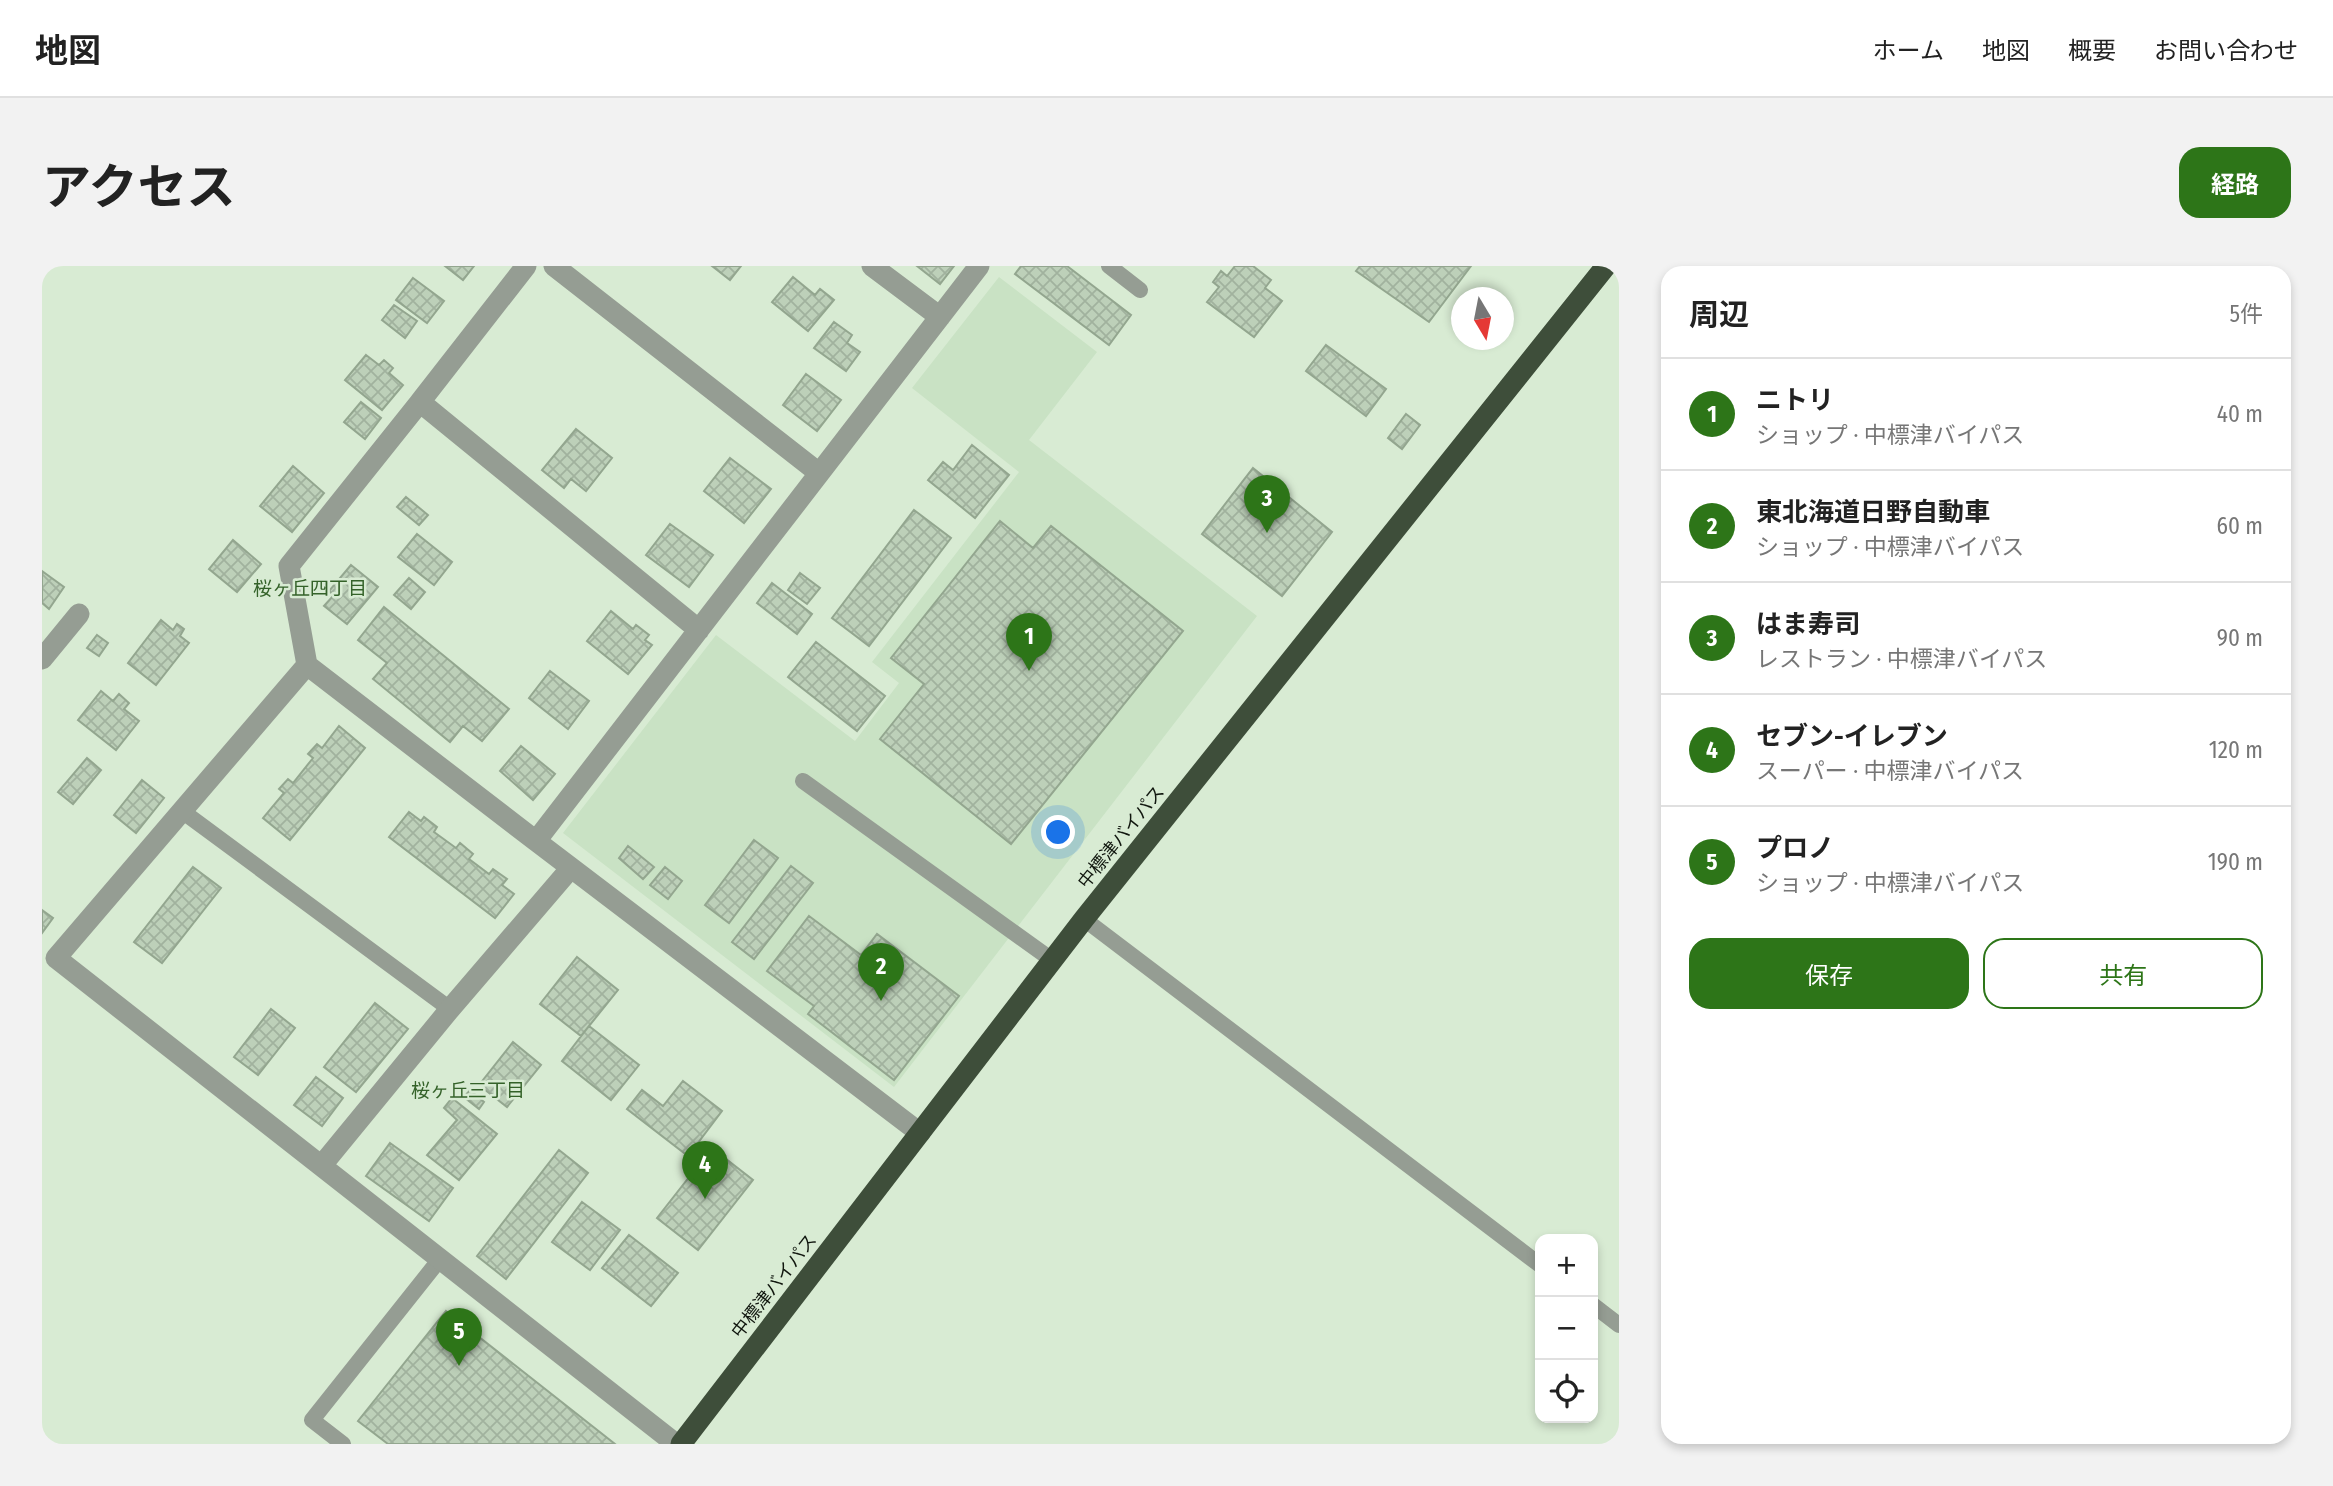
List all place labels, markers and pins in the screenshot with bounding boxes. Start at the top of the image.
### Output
pin: 3 [1244,475,1290,533]
pin: 1 [1006,613,1052,671]
pin: 2 [858,943,904,1001]
pin: 4 [682,1141,728,1199]
pin: 5 [436,1308,482,1366]

